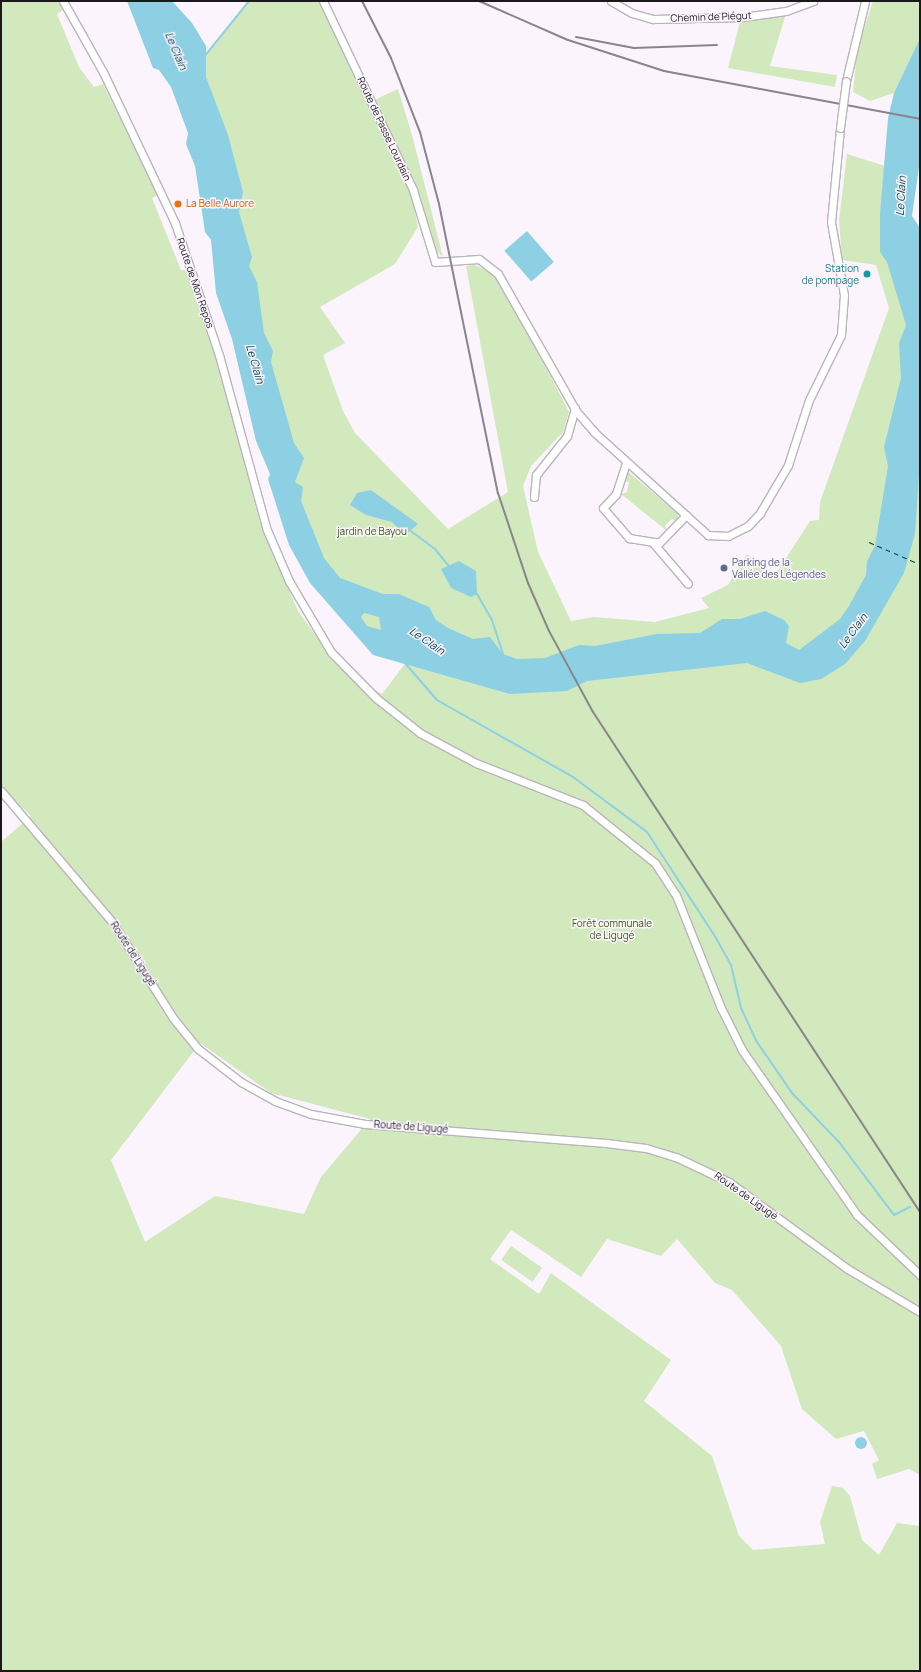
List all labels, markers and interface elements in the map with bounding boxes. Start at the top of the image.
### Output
street label: Chemin de Piégut [670,10,752,24]
water label: Le Clain [162,30,190,72]
street label: Route de Passe Lourdain [355,75,413,183]
water label: Le Clain [893,176,909,216]
place label: La Belle Aurore [186,198,254,210]
marker: La Belle Aurore [173,199,183,209]
street label: Route de Mon Repos [174,236,216,330]
place label: Station de pompage [802,262,859,286]
marker: Station de pompage [862,269,872,279]
water label: Le Clain [243,343,267,385]
park label: jardin de Bayou [337,526,407,538]
place label: Parking de la Vallée des Légendes [732,556,826,580]
marker: Parking de la Vallée des Légendes [719,563,729,573]
water label: Le Clain [836,611,870,651]
water label: Le Clain [407,624,447,658]
park label: Forêt communale de Ligugé [572,917,652,940]
street label: Route de Ligugé [108,919,158,989]
street label: Route de Ligugé [373,1118,449,1136]
street label: Route de Ligugé [712,1170,780,1222]

